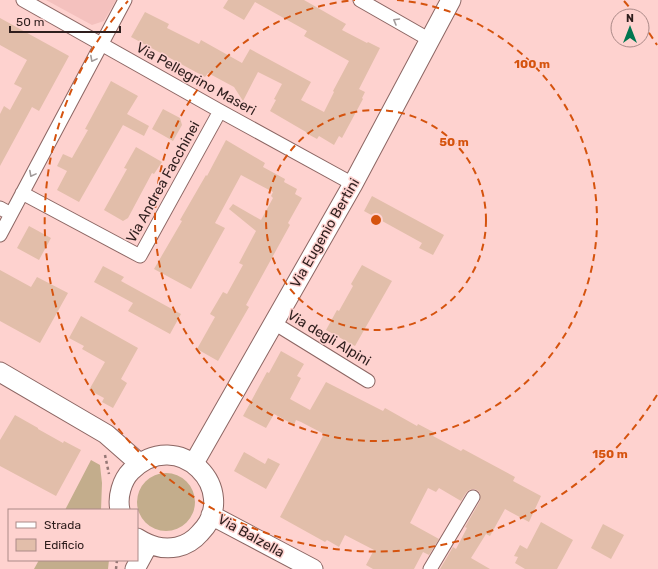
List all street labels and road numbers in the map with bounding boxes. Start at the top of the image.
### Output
street label: Via Pellegrino Maseri [133,39,259,119]
street label: Via Andrea Facchinei [123,118,203,246]
street label: Via Eugenio Bertini [287,175,363,291]
street label: Via degli Alpini [284,306,374,370]
street label: Via Balzella [215,511,287,561]

